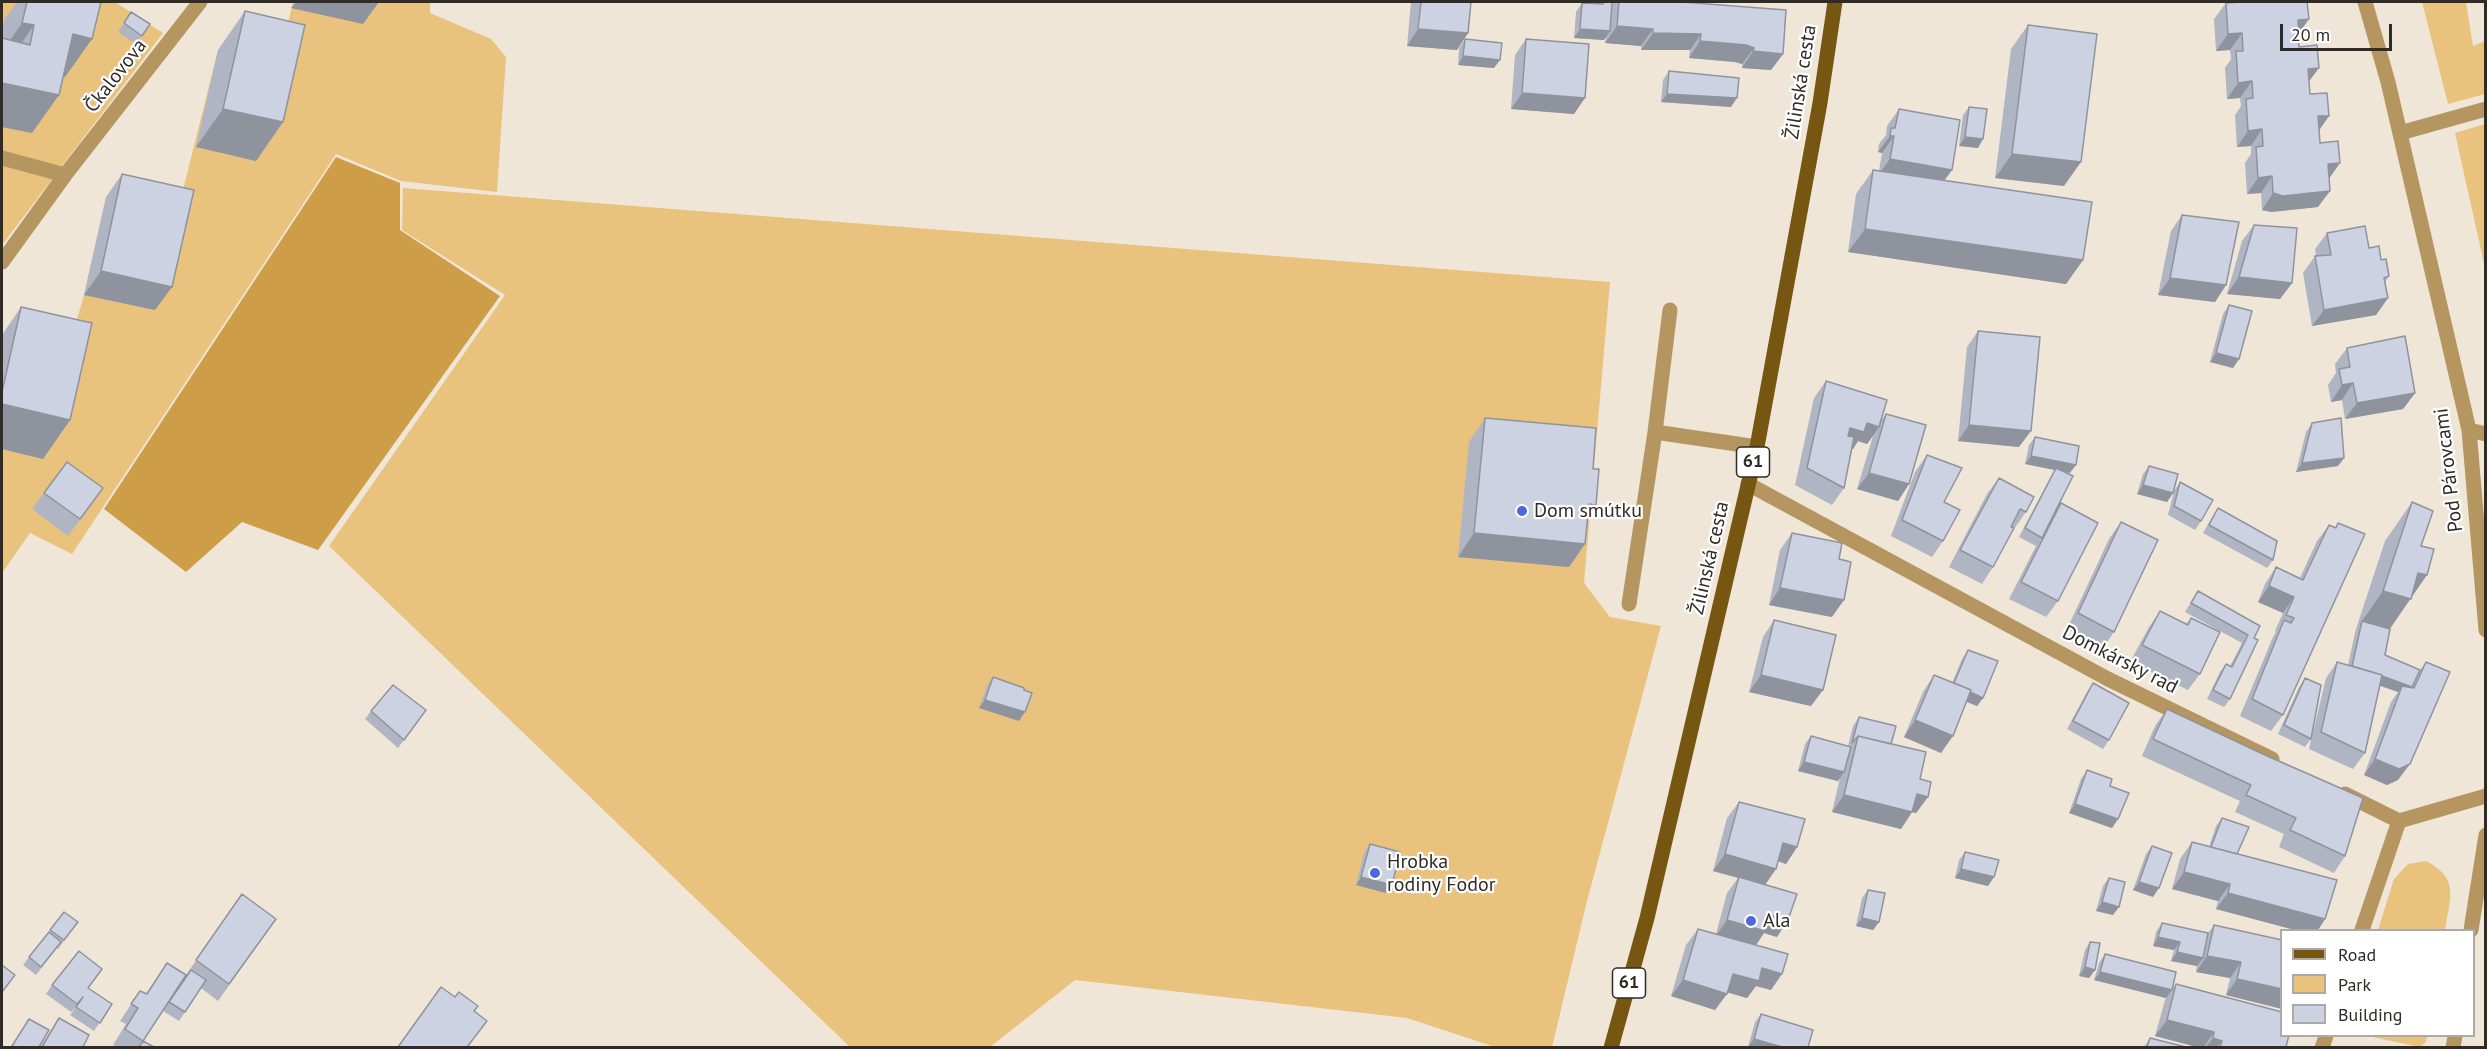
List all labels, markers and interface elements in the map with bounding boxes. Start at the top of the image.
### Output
scale bar [2283,12,2396,50]
street label: Žilinská cesta [1780,23,1822,141]
text: 20 m [2291,23,2330,46]
street label: Čkalovova [80,34,152,118]
street label: Pod Párovcami [2429,407,2469,533]
road number: 61 [1736,447,1770,477]
place label: Dom smútku [1534,499,1642,523]
street label: Žilinská cesta [1685,499,1735,617]
marker: Dom smútku [1515,504,1529,518]
street label: Domkársky rad [2058,621,2182,699]
place label: Hrobka rodiny Fodor [1387,850,1496,897]
marker: Hrobka rodiny Fodor [1368,866,1382,880]
place label: Ala [1763,909,1790,933]
marker: Ala [1744,914,1758,928]
legend [2280,929,2475,1037]
text: Road [2338,943,2376,966]
road number: 61 [1612,968,1646,998]
text: Park [2338,973,2371,996]
text: Building [2338,1003,2402,1026]

